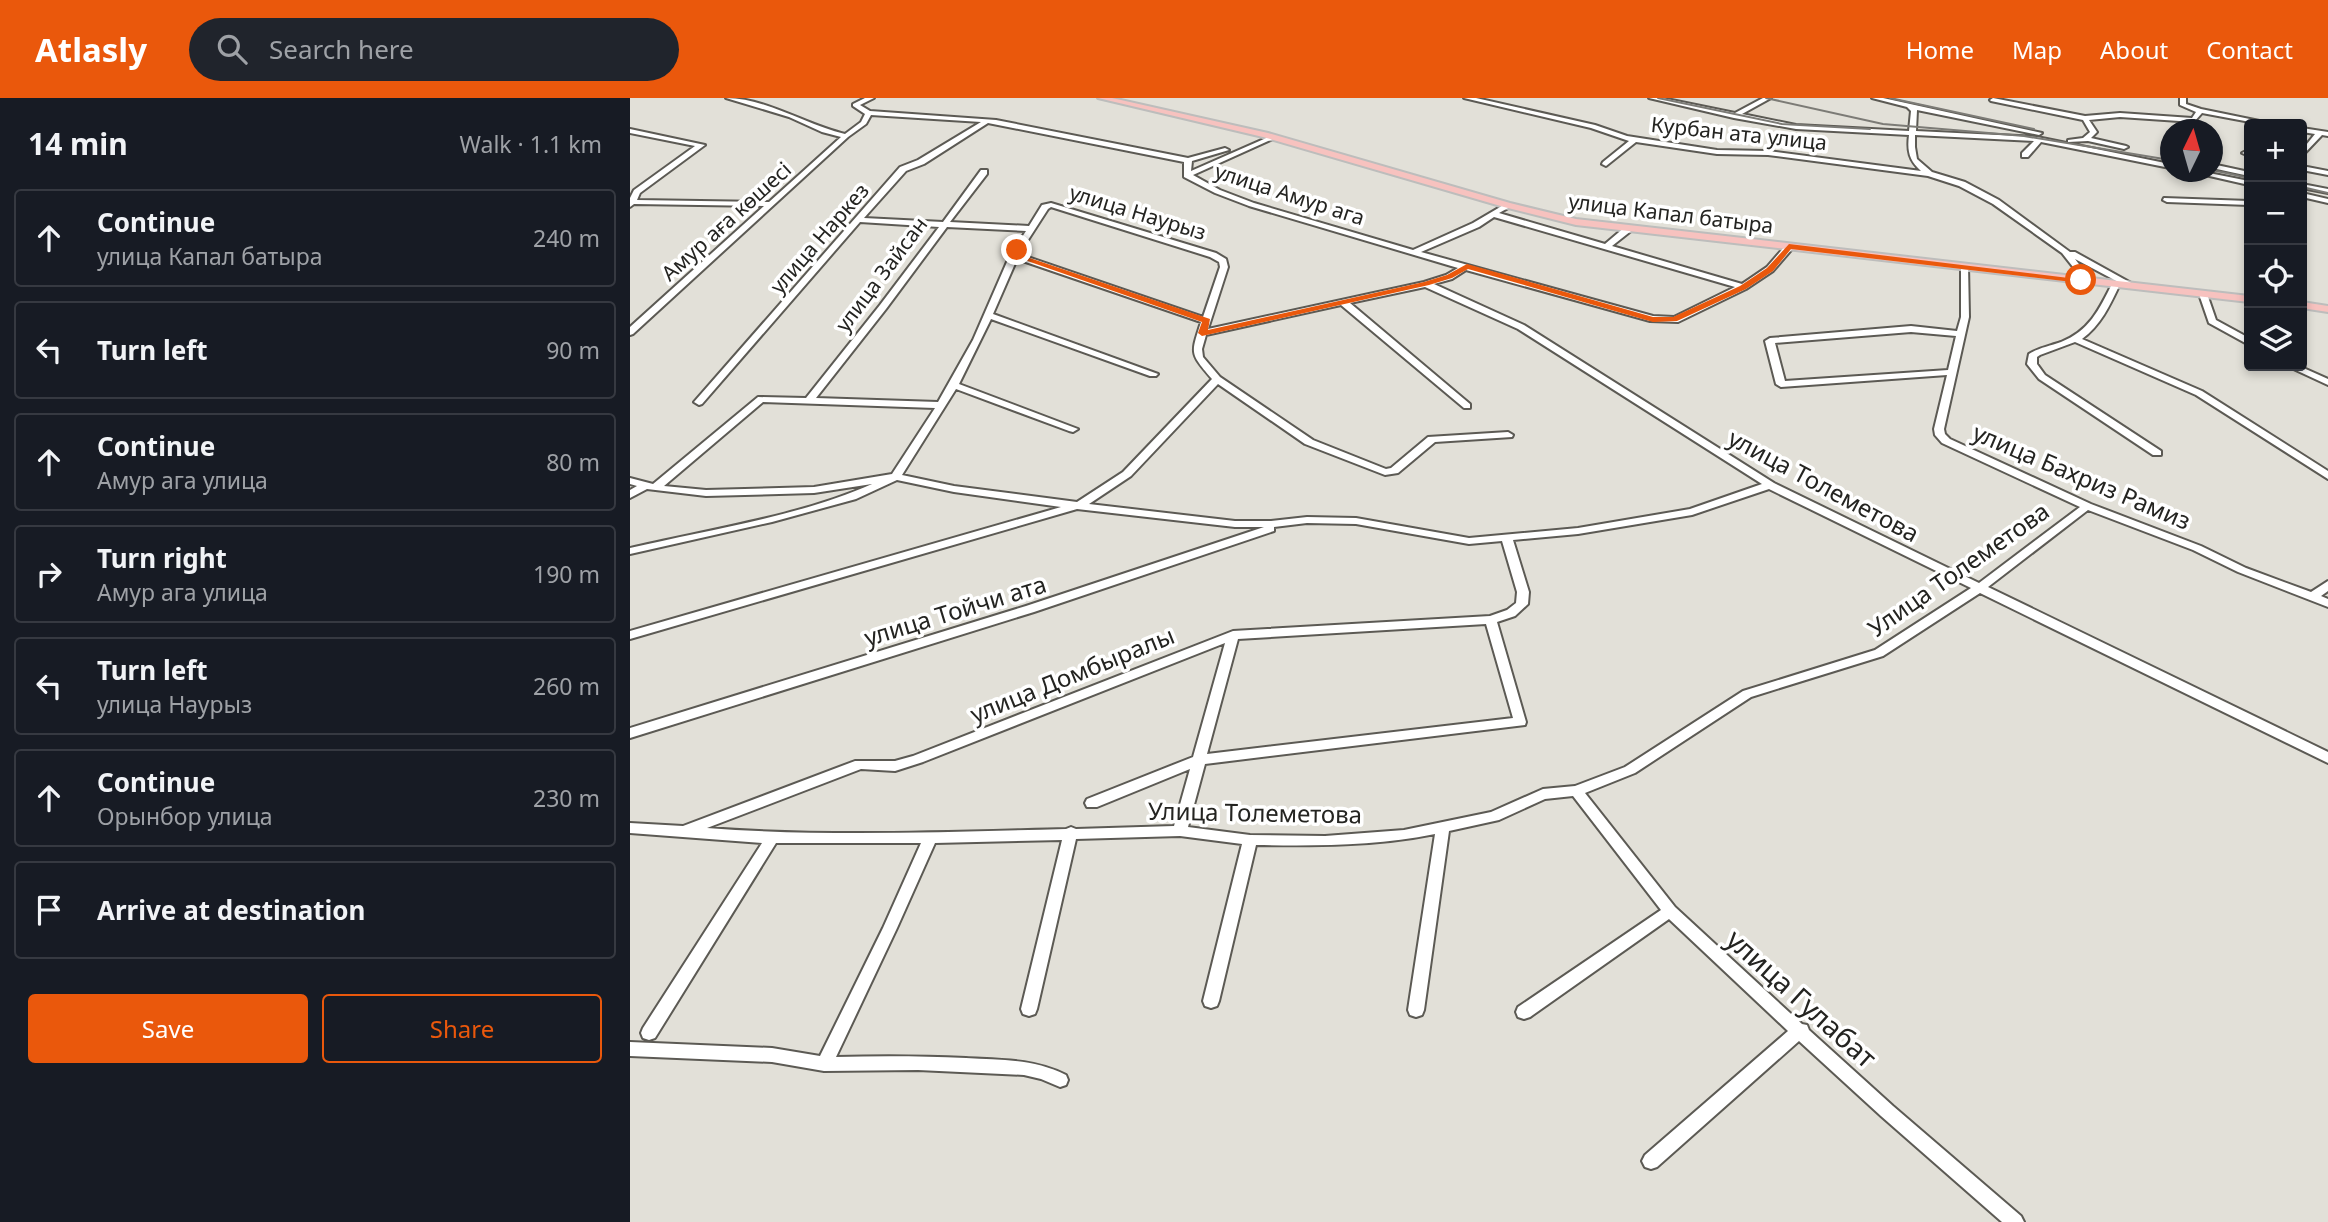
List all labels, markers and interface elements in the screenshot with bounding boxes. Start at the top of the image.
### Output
search box [189,18,679,81]
text: Atlasly [35,27,147,72]
icon: search [213,30,251,68]
text: Search here [269,31,414,67]
text: Home [1906,33,1974,66]
text: Map [2012,33,2062,66]
text: About [2100,33,2168,66]
text: Contact [2206,33,2293,66]
street label: Курбан ата улица [1650,110,1828,156]
north arrow [2160,119,2223,182]
map controls [2244,119,2307,371]
button: + [2244,119,2307,182]
text: 14 min [28,123,128,164]
text: Walk · 1.1 km [460,128,602,160]
street label: Амур аға көшесі [655,155,797,287]
street label: улица Амур ага [1211,157,1369,231]
street label: улица Наркез [763,177,875,299]
street label: улица Наурыз [1066,178,1210,246]
button: − [2244,182,2307,245]
street label: улица Капал батыра [1567,187,1775,239]
text: Continue [97,204,215,240]
street label: улица Зайсан [829,211,933,337]
icon: ahead [30,219,68,257]
text: 240 m [533,222,600,254]
route end [1001,234,1032,265]
text: улица Капал батыра [97,240,323,272]
button: locate [2244,245,2307,308]
route start [2065,264,2096,295]
button: layers [2244,308,2307,371]
icon: left [30,331,68,369]
text: Turn left [97,332,208,368]
text: 90 m [546,334,600,366]
street label: улица Бахриз Рамиз [1968,415,2196,537]
street label: улица Толеметова [1723,421,1925,549]
text: Continue [97,428,215,464]
icon: ahead [30,443,68,481]
text: 80 m [546,446,600,478]
text: Амур ага улица [97,464,268,496]
street label: Улица Толеметова [1861,494,2055,644]
text: Turn right [97,540,227,576]
icon: right [30,555,68,593]
text: 190 m [533,558,600,590]
street label: улица Тойчи ата [860,567,1050,653]
text: Амур ага улица [97,576,268,608]
street label: улица Домбыралы [965,618,1179,730]
text: Turn left [97,652,208,688]
icon: left [30,667,68,705]
text: 260 m [533,670,600,702]
text: улица Наурыз [97,688,252,720]
text: Continue [97,764,215,800]
icon: ahead [30,779,68,817]
text: 230 m [533,782,600,814]
street label: Улица Толеметова [1148,794,1362,830]
text: Орынбор улица [97,800,273,832]
icon: arrive [30,891,68,929]
text: Arrive at destination [97,892,366,928]
street label: улица Гулабат [1719,920,1885,1076]
button: Save [28,994,308,1063]
button: Share [322,994,602,1063]

